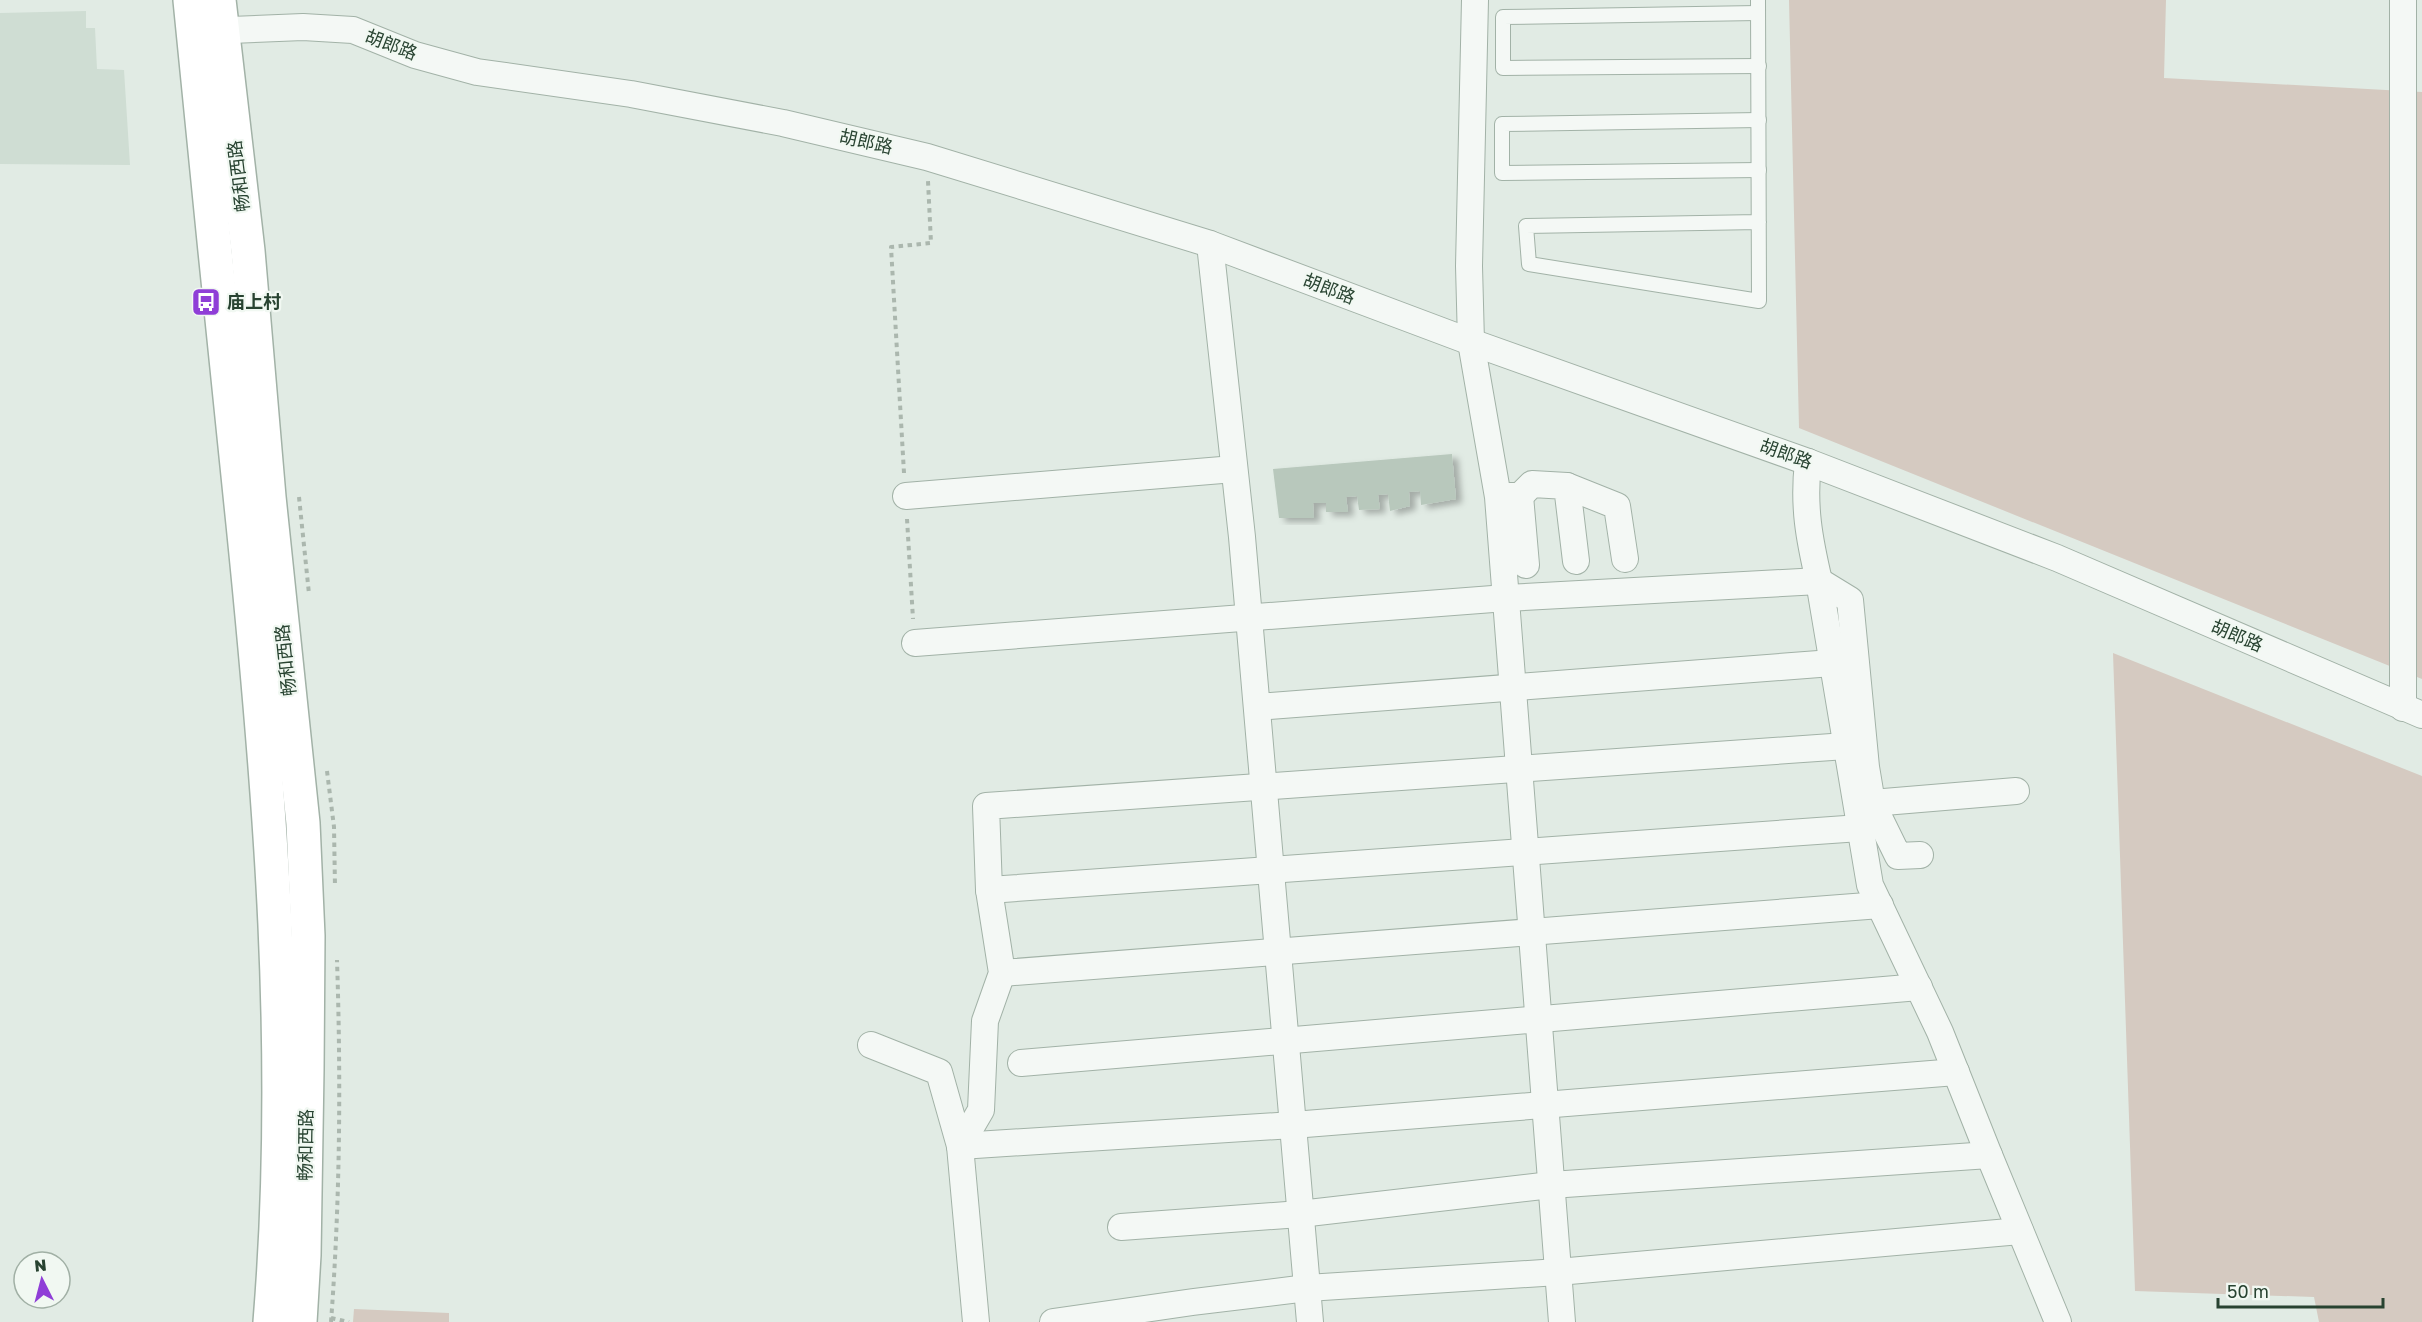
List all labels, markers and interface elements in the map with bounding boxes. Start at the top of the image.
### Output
street label: 胡郎路 [362,24,421,64]
street label: 胡郎路 [837,124,895,158]
street label: 畅和西路 [223,139,253,213]
street label: 胡郎路 [1300,268,1359,308]
bus stop icon: 庙上村 [190,286,222,318]
place label: 庙上村 [227,290,281,312]
street label: 胡郎路 [1757,433,1815,473]
street label: 胡郎路 [2208,614,2267,656]
street label: 畅和西路 [270,623,300,697]
street label: 畅和西路 [293,1109,317,1181]
north arrow [12,1250,72,1310]
text: N [33,1255,48,1276]
scale bar [2218,1271,2383,1309]
text: 50 m [2227,1280,2269,1302]

